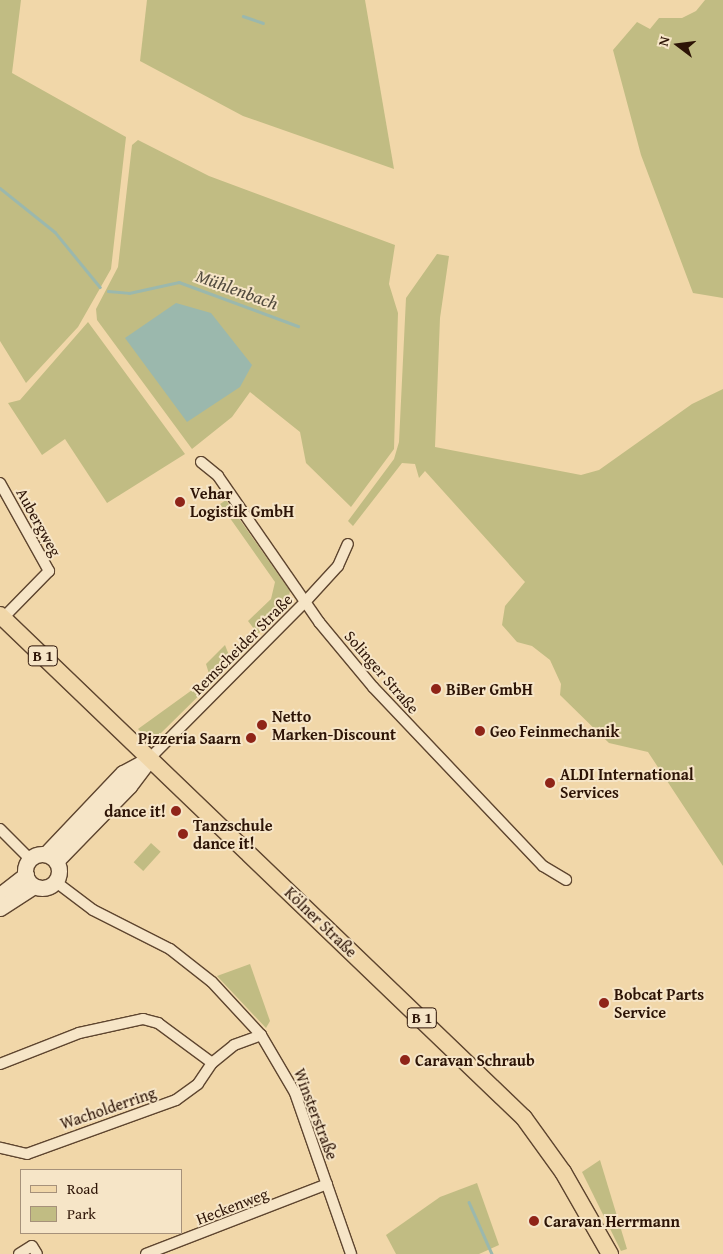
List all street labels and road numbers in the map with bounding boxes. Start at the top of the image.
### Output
street label: Aubergweg [12,484,66,560]
street label: Remscheider Straße [188,590,296,698]
street label: Solinger Straße [341,627,423,717]
road number: B 1 [27,644,59,668]
street label: Kölner Straße [281,883,361,961]
road number: B 1 [406,1006,438,1030]
street label: Winsterstraße [290,1066,342,1162]
street label: Wacholderring [58,1083,158,1133]
street label: Heckenweg [193,1183,271,1229]

